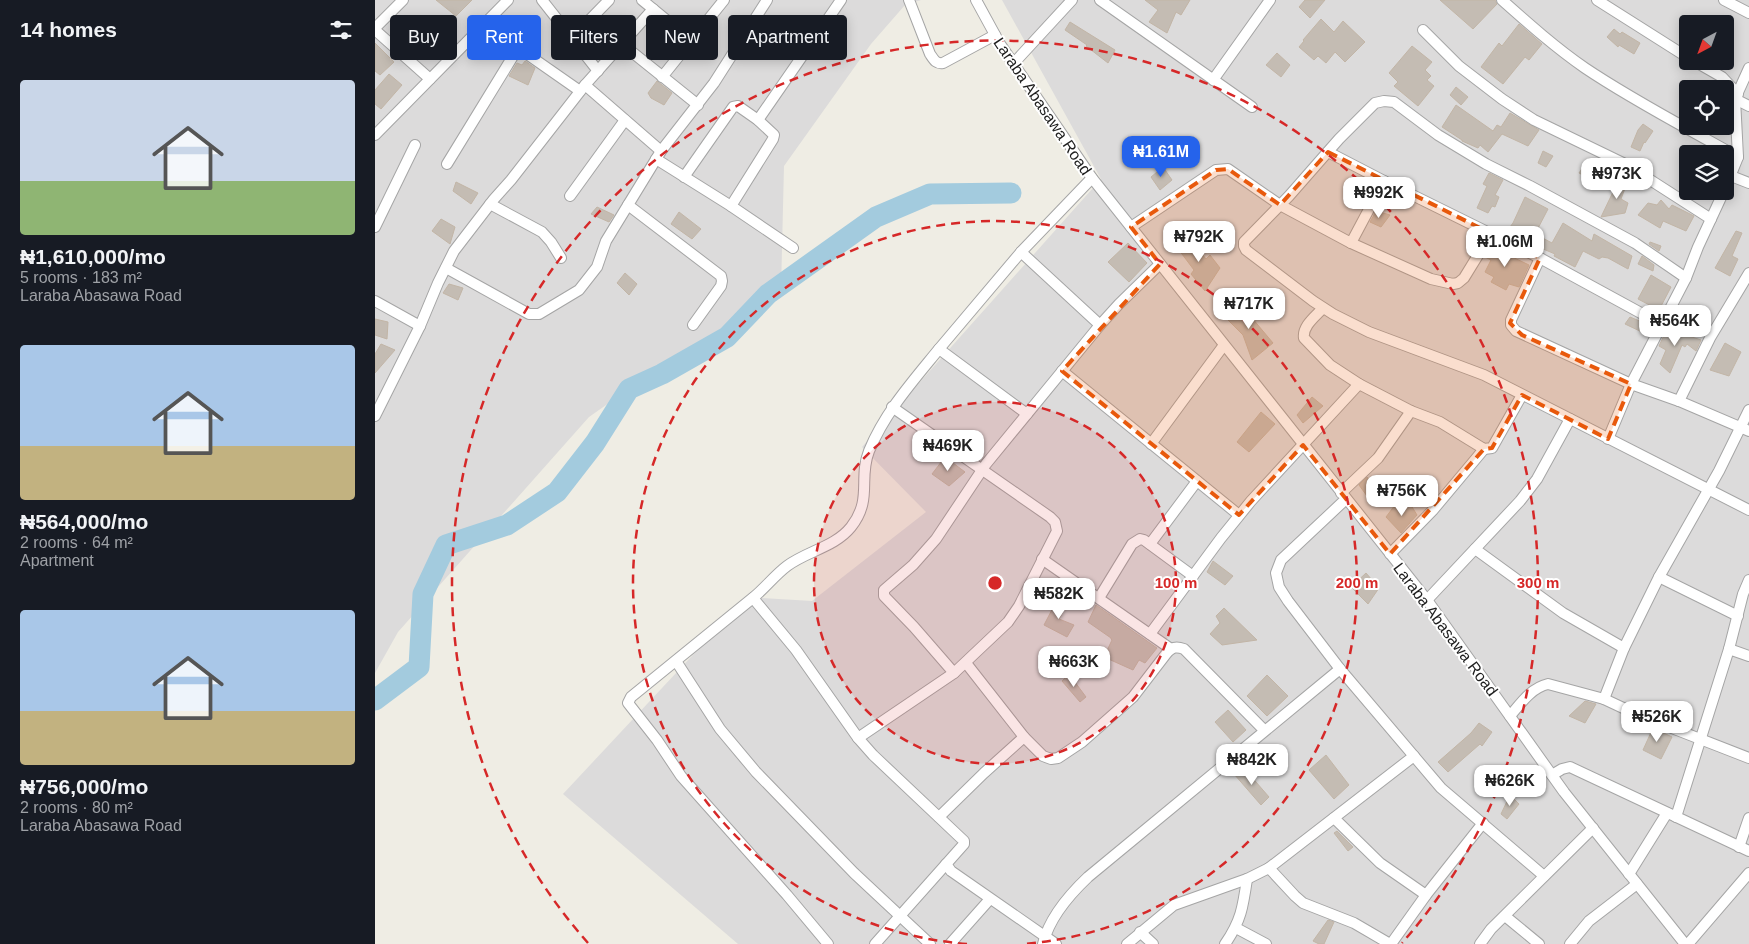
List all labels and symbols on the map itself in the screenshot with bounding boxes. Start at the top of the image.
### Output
north arrow [1679,15,1734,70]
street label: Laraba Abasawa Road [990,34,1095,178]
pin: ₦1.61M [1120,136,1202,178]
pin: ₦973K [1582,158,1652,200]
pin: ₦992K [1344,176,1414,219]
pin: ₦792K [1164,220,1234,263]
pin: ₦1.06M [1464,226,1546,268]
pin: ₦717K [1214,288,1284,330]
pin: ₦564K [1640,304,1710,347]
pin: ₦469K [913,430,983,472]
pin: ₦756K [1367,474,1437,517]
street label: Laraba Abasawa Road [1390,560,1501,699]
centre of rings [986,574,1004,592]
text: 100 m [1155,574,1197,591]
text: 200 m [1336,574,1378,591]
text: 300 m [1517,574,1559,591]
pin: ₦582K [1024,578,1094,620]
pin: ₦663K [1039,646,1109,688]
pin: ₦526K [1622,700,1692,743]
pin: ₦842K [1217,744,1287,786]
pin: ₦626K [1475,764,1545,807]

